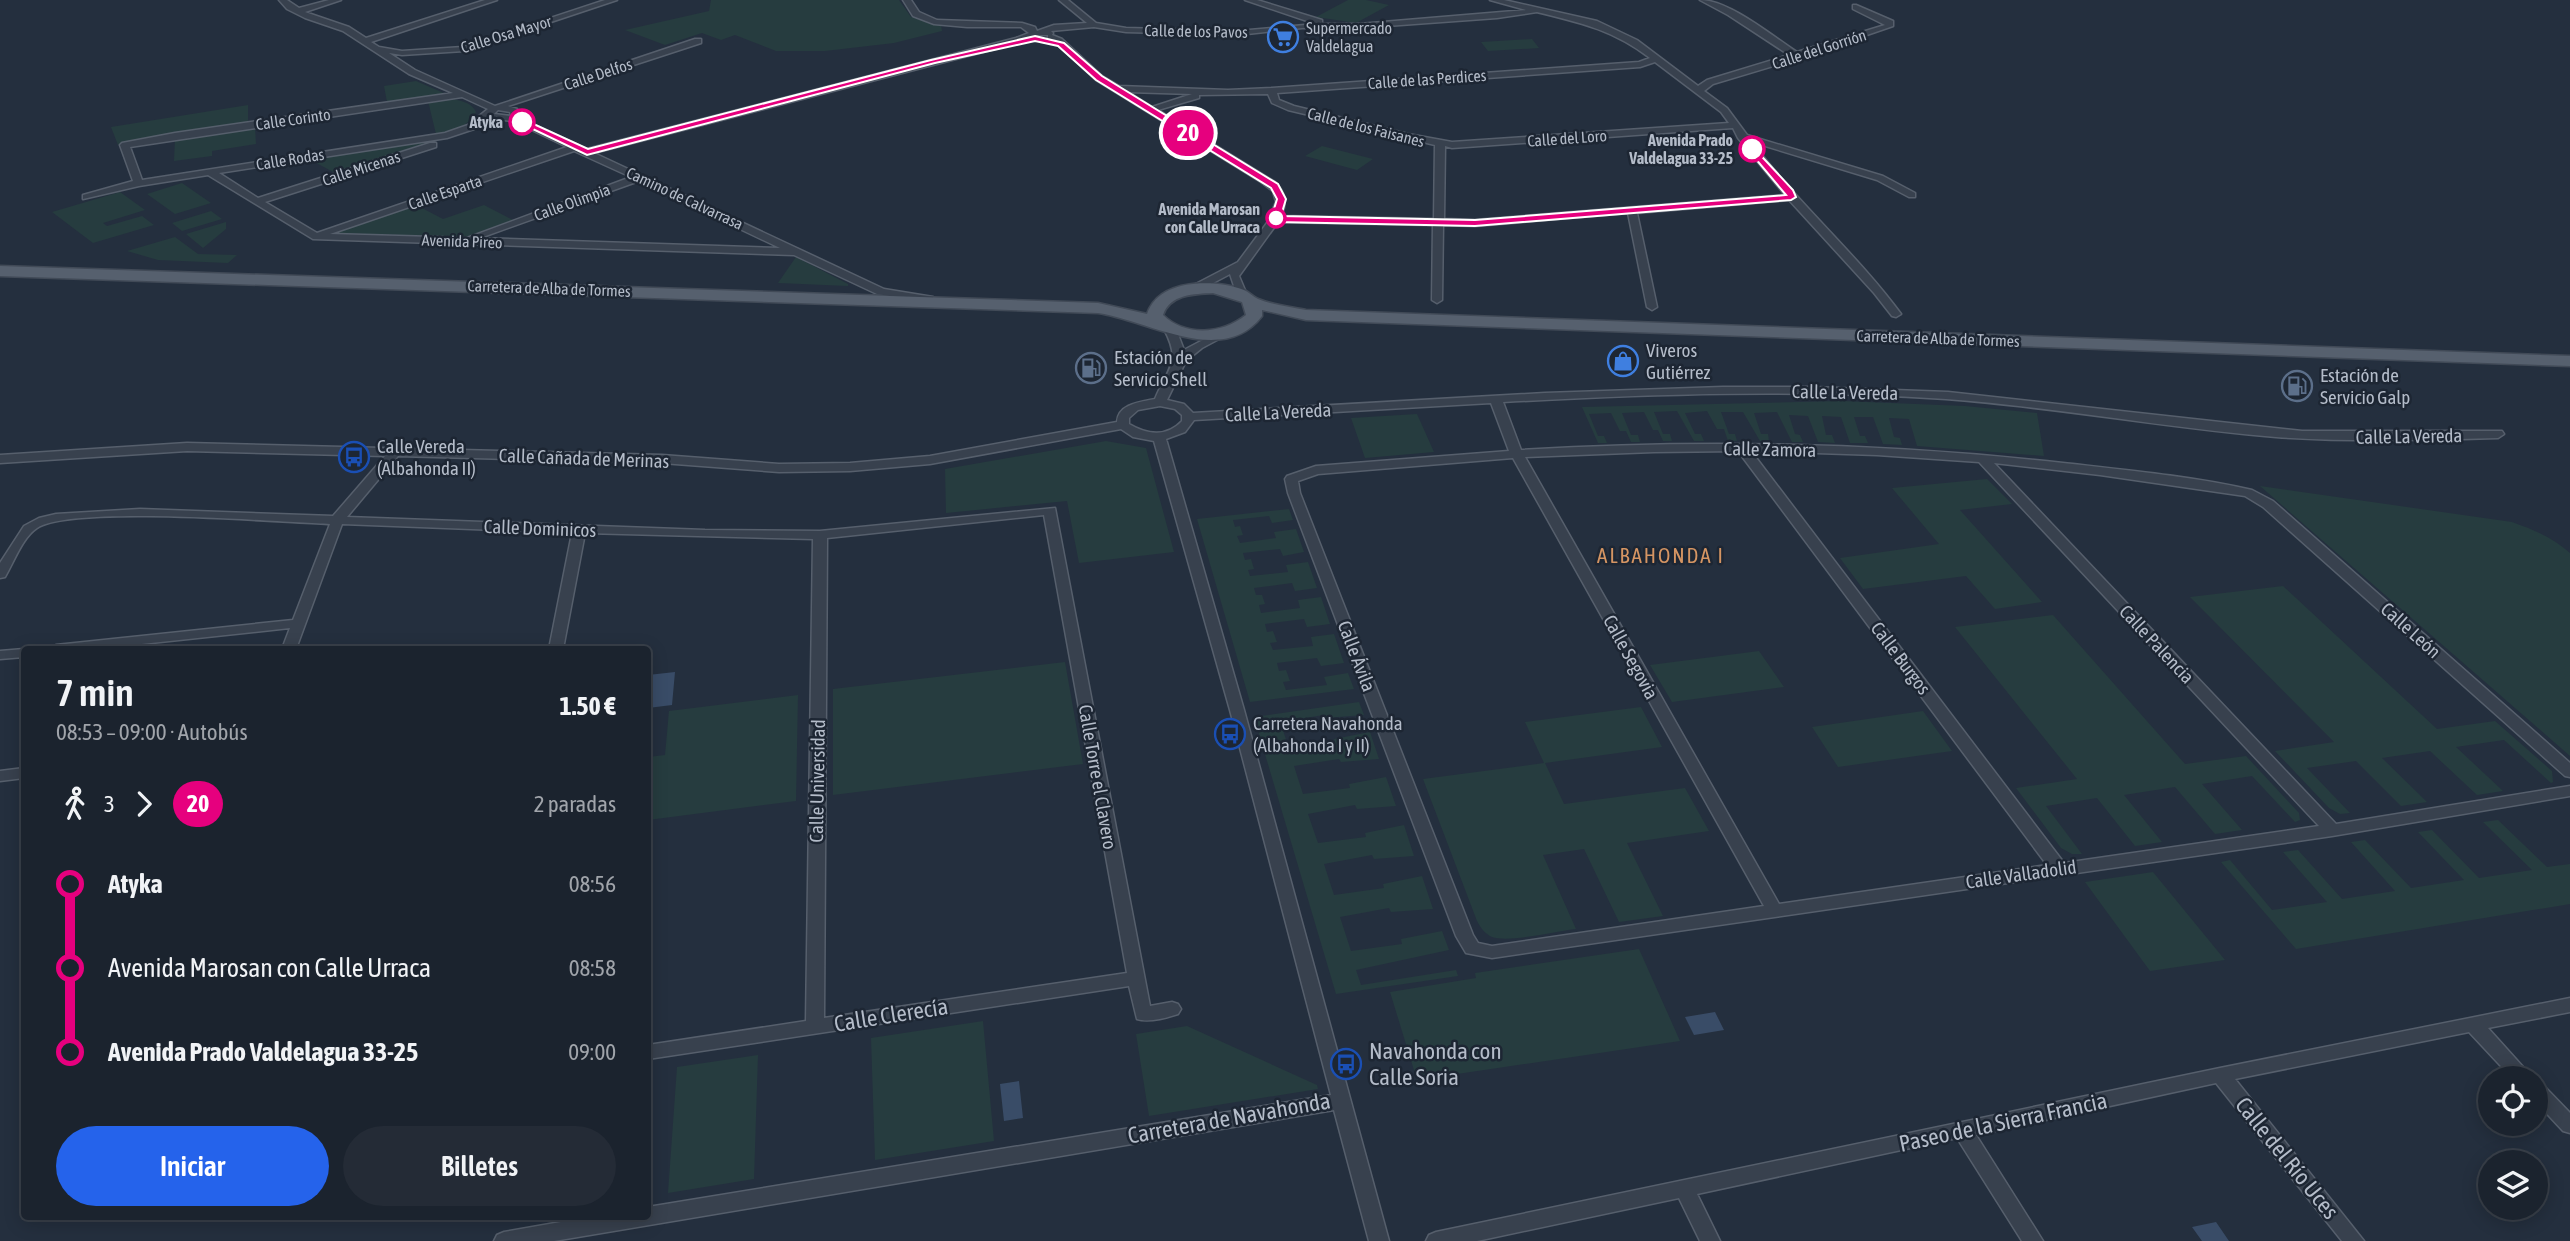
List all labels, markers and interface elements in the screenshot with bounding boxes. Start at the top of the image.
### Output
street label: Calle Osa Mayor [458,12,554,57]
place label: Supermercado Valdelagua [1306,19,1392,56]
supermarket icon: Supermercado Valdelagua [1266,20,1300,54]
street label: Calle de los Pavos [1144,21,1248,41]
street label: Calle del Gorrión [1770,25,1868,73]
street label: Calle Delfos [562,54,635,93]
street label: Calle de las Perdices [1367,66,1487,92]
street label: Calle de los Faisanes [1306,104,1427,150]
street label: Calle Corinto [254,105,332,133]
marker: Atyka [509,109,535,135]
line badge: 20 [1156,110,1220,156]
place label: Atyka [468,113,503,131]
text: 20 [1177,119,1199,146]
street label: Calle del Loro [1527,126,1607,150]
place label: Avenida Prado Valdelagua 33-25 [1628,131,1733,167]
marker: Avenida Prado Valdelagua 33-25 [1739,136,1765,162]
street label: Calle Rodas [255,145,326,173]
street label: Calle Micenas [320,147,403,189]
street label: Camino de Calvarrasa [624,163,746,233]
street label: Calle Esparta [406,171,484,214]
street label: Calle Olimpia [531,180,613,225]
place label: Avenida Marosan con Calle Urraca [1158,200,1260,236]
marker: Avenida Marosan con Calle Urraca [1266,208,1286,228]
street label: Avenida Pireo [421,231,503,251]
street label: Carretera de Alba de Tormes [467,276,631,300]
street label: Carretera de Alba de Tormes [1856,326,2020,350]
place label: Viveros Gutiérrez [1646,339,1711,383]
shop icon: Viveros Gutiérrez [1606,344,1640,378]
place label: Estación de Servicio Shell [1114,346,1207,390]
fuel station icon: Estación de Servicio Shell [1074,351,1108,385]
place label: Estación de Servicio Galp [2320,364,2410,408]
fuel station icon: Estación de Servicio Galp [2280,369,2314,403]
street label: Calle La Vereda [1791,380,1899,404]
street label: Calle La Vereda [1224,398,1332,426]
street label: Calle La Vereda [2355,424,2463,448]
place label: Calle Vereda (Albahonda II) [377,435,476,479]
street label: Calle Zamora [1724,437,1816,461]
bus stop icon: Calle Vereda (Albahonda II) [337,440,371,474]
street label: Calle Cañada de Merinas [498,444,670,472]
street label: Calle Dominicos [483,515,597,541]
district label: ALBAHONDA I [1597,543,1725,567]
street label: Calle León [2377,598,2445,662]
street label: Calle Palencia [2115,600,2199,688]
street label: Calle Segovia [1599,611,1663,703]
street label: Calle Burgos [1867,617,1936,699]
street label: Calle Ávila [1333,618,1381,694]
text: 7 min [56,671,134,714]
text: 1.50 € [559,691,616,721]
street label: Calle Torre el Clavero [1074,703,1122,851]
place label: Carretera Navahonda (Albahonda I y II) [1253,712,1403,756]
bus stop icon: Carretera Navahonda (Albahonda I y II) [1213,717,1247,751]
text: 08:53 – 09:00 · Autobús [56,719,248,745]
street label: Calle Universidad [805,719,829,843]
icon: walk [56,785,94,823]
icon: forward [125,785,163,823]
text: 20 [187,790,209,817]
text: 3 [104,791,115,817]
text: 2 paradas [534,791,616,817]
street label: Calle Valladolid [1964,855,2078,893]
text: Atyka [108,869,162,899]
text: 08:56 [569,871,616,897]
text: Avenida Marosan con Calle Urraca [108,953,431,983]
text: 08:58 [569,955,616,981]
street label: Calle Clerecía [832,993,950,1037]
text: Avenida Prado Valdelagua 33-25 [108,1037,418,1067]
place label: Navahonda con Calle Soria [1369,1038,1502,1090]
text: 09:00 [568,1039,616,1065]
bus stop icon: Navahonda con Calle Soria [1329,1047,1363,1081]
map controls [2478,1066,2548,1220]
button: locate [2478,1066,2548,1136]
street label: Carretera de Navahonda [1126,1087,1332,1149]
street label: Paseo de la Sierra Francia [1897,1087,2109,1157]
street label: Calle del Río Uces [2230,1092,2344,1224]
button: Iniciar [56,1126,329,1206]
button: Billetes [343,1126,616,1206]
button: layers [2478,1150,2548,1220]

